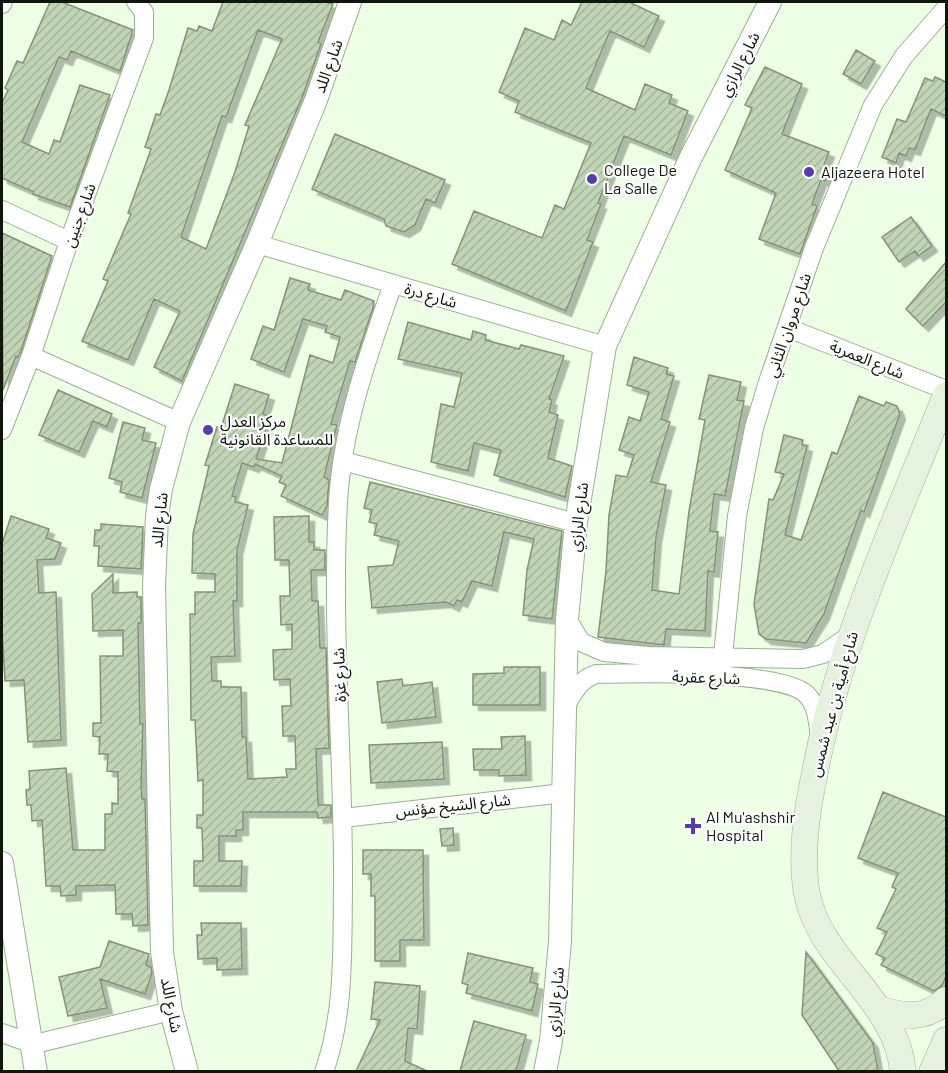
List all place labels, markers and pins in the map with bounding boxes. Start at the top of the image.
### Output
place label: College De La Salle [604,160,677,197]
place label: Aljazeera Hotel [821,162,925,181]
marker: Aljazeera Hotel [802,165,816,179]
marker: College De La Salle [585,172,599,186]
place label: مركز العدل للمساعدة القانونية [220,411,333,449]
marker: مركز العدل للمساعدة القانونية [201,423,215,437]
place label: Al Mu'ashshir Hospital [706,807,796,844]
marker: Al Mu'ashshir Hospital [684,817,702,835]

